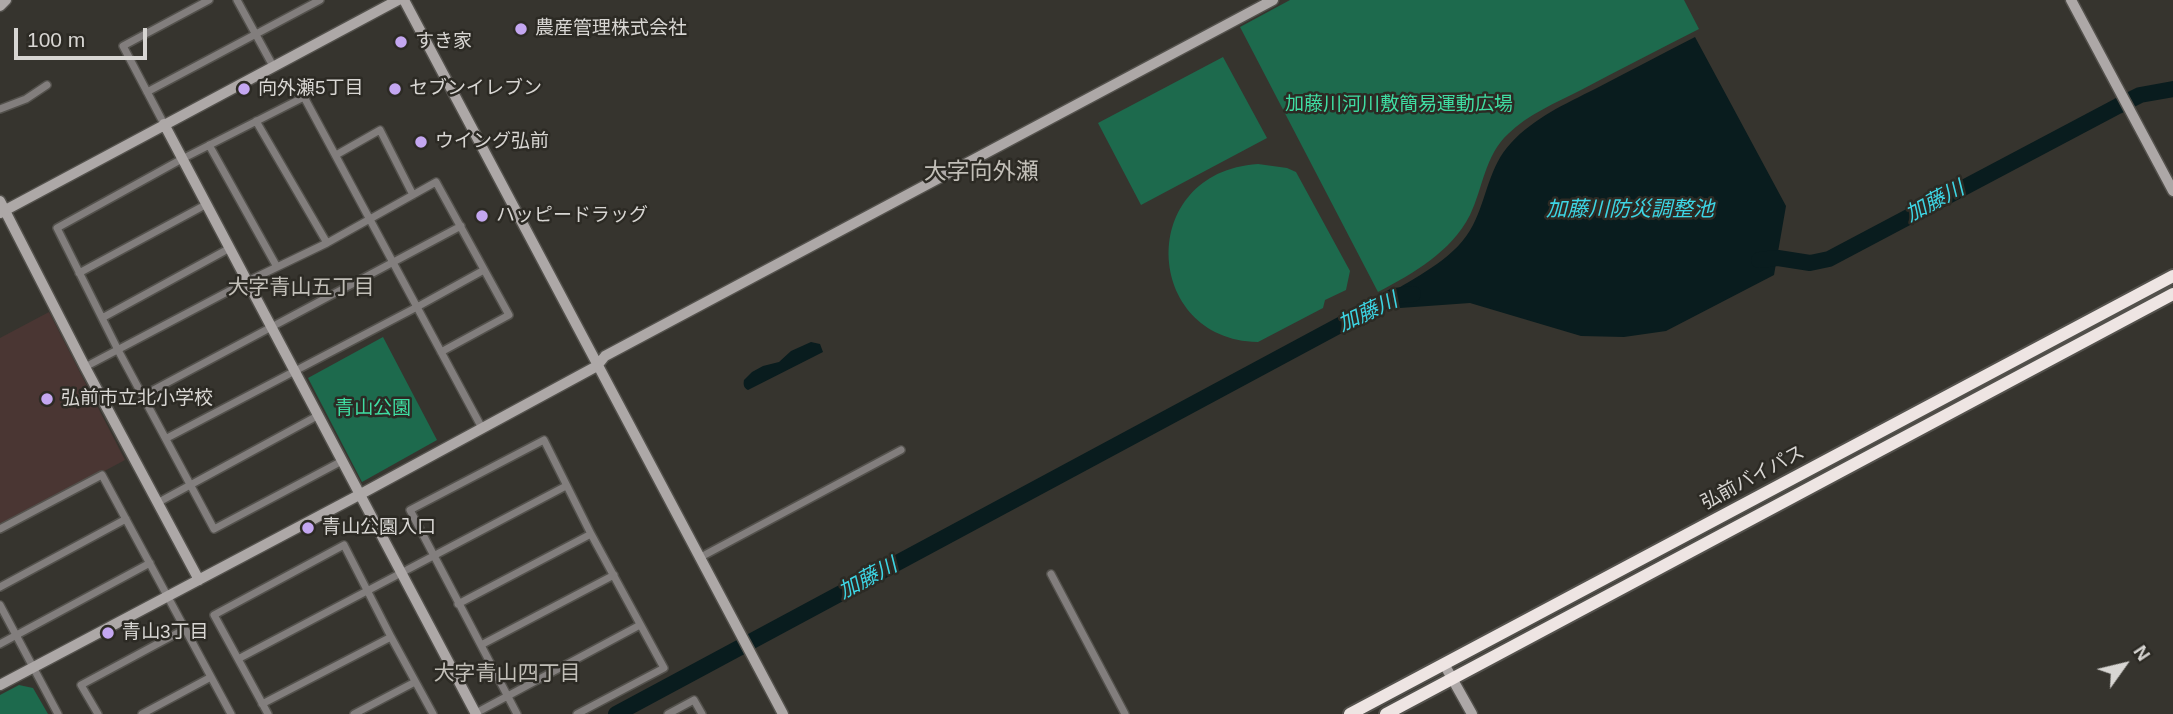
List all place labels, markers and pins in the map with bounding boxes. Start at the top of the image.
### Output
place label: 農産管理株式会社 [535,18,687,40]
marker: 農産管理株式会社 [513,21,529,37]
place label: すき家 [415,31,472,53]
marker: すき家 [393,34,409,50]
place label: 向外瀬5丁目 [258,78,364,100]
place label: セブンイレブン [409,78,542,100]
marker: 向外瀬5丁目 [236,81,252,97]
marker: セブンイレブン [387,81,403,97]
place label: ウイング弘前 [435,131,549,153]
marker: ウイング弘前 [413,134,429,150]
place label: ハッピードラッグ [496,205,648,227]
marker: ハッピードラッグ [474,208,490,224]
place label: 弘前市立北小学校 [61,388,213,410]
marker: 弘前市立北小学校 [39,391,55,407]
place label: 青山公園入口 [322,517,436,539]
marker: 青山公園入口 [300,520,316,536]
place label: 青山3丁目 [122,622,209,644]
marker: 青山3丁目 [100,625,116,641]

